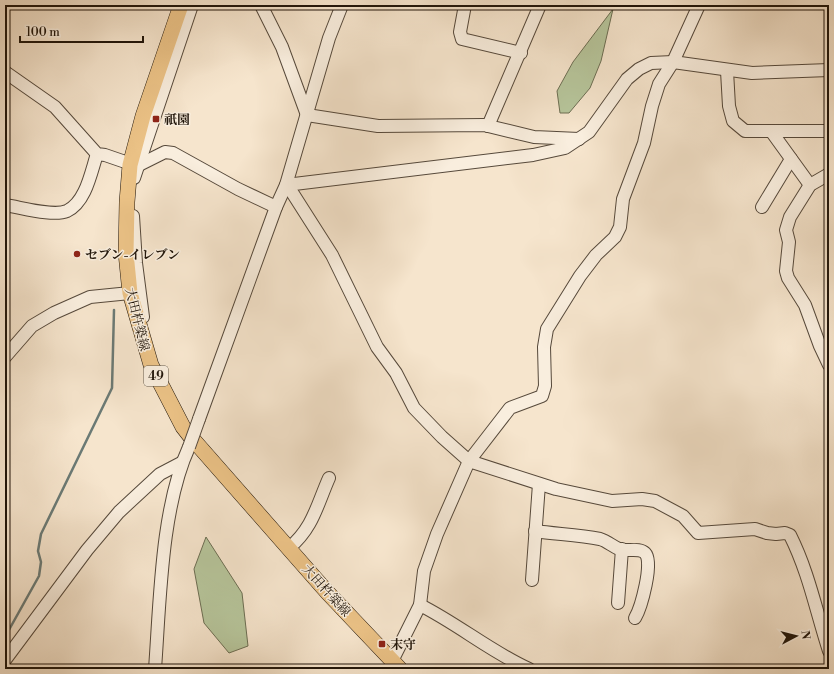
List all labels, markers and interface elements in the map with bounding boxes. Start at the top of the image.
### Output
scale bar [20,18,143,44]
text: 100 m [26,25,60,40]
place label: 祇園 [164,112,190,128]
marker: 祇園 [151,114,161,124]
place label: セブン-イレブン [85,247,180,263]
marker: セブン-イレブン [72,249,82,259]
street label: 大田杵築線 [121,286,153,353]
road number: 49 [144,366,168,386]
street label: 大田杵築線 [299,561,354,620]
north arrow [776,616,816,656]
text: N [797,630,812,640]
place label: 末守 [390,637,416,653]
marker: 末守 [377,639,387,649]

